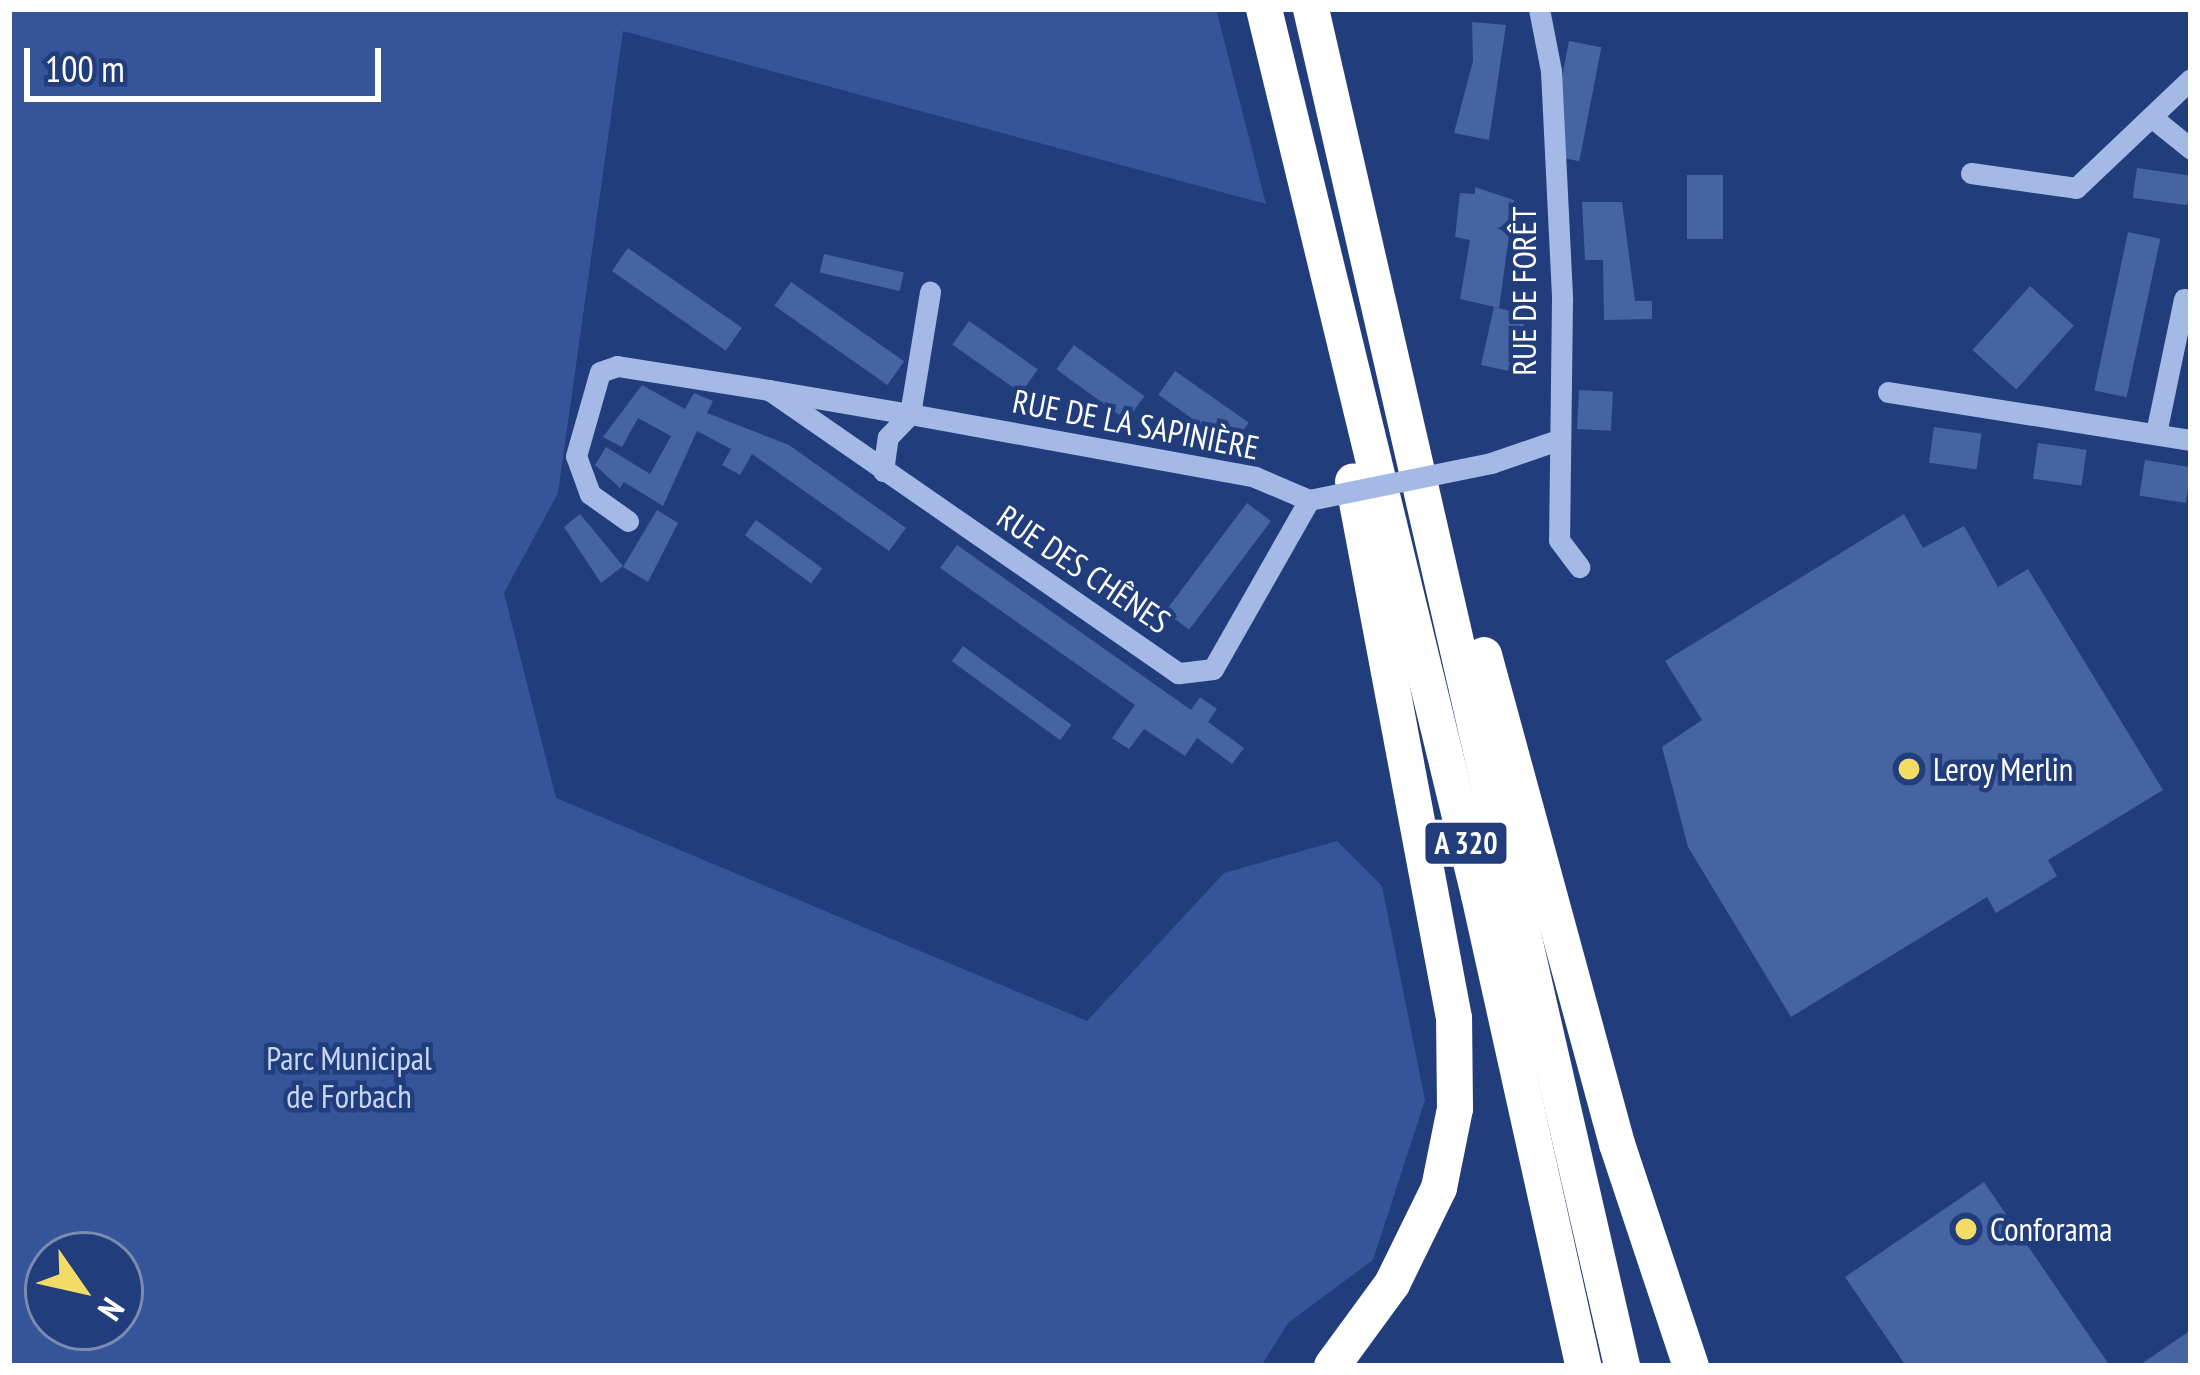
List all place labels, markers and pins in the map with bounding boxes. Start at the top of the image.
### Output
place label: Leroy Merlin [1933,749,2074,789]
marker: Leroy Merlin [1896,756,1922,782]
place label: Conforama [1990,1209,2112,1249]
marker: Conforama [1953,1216,1979,1242]

